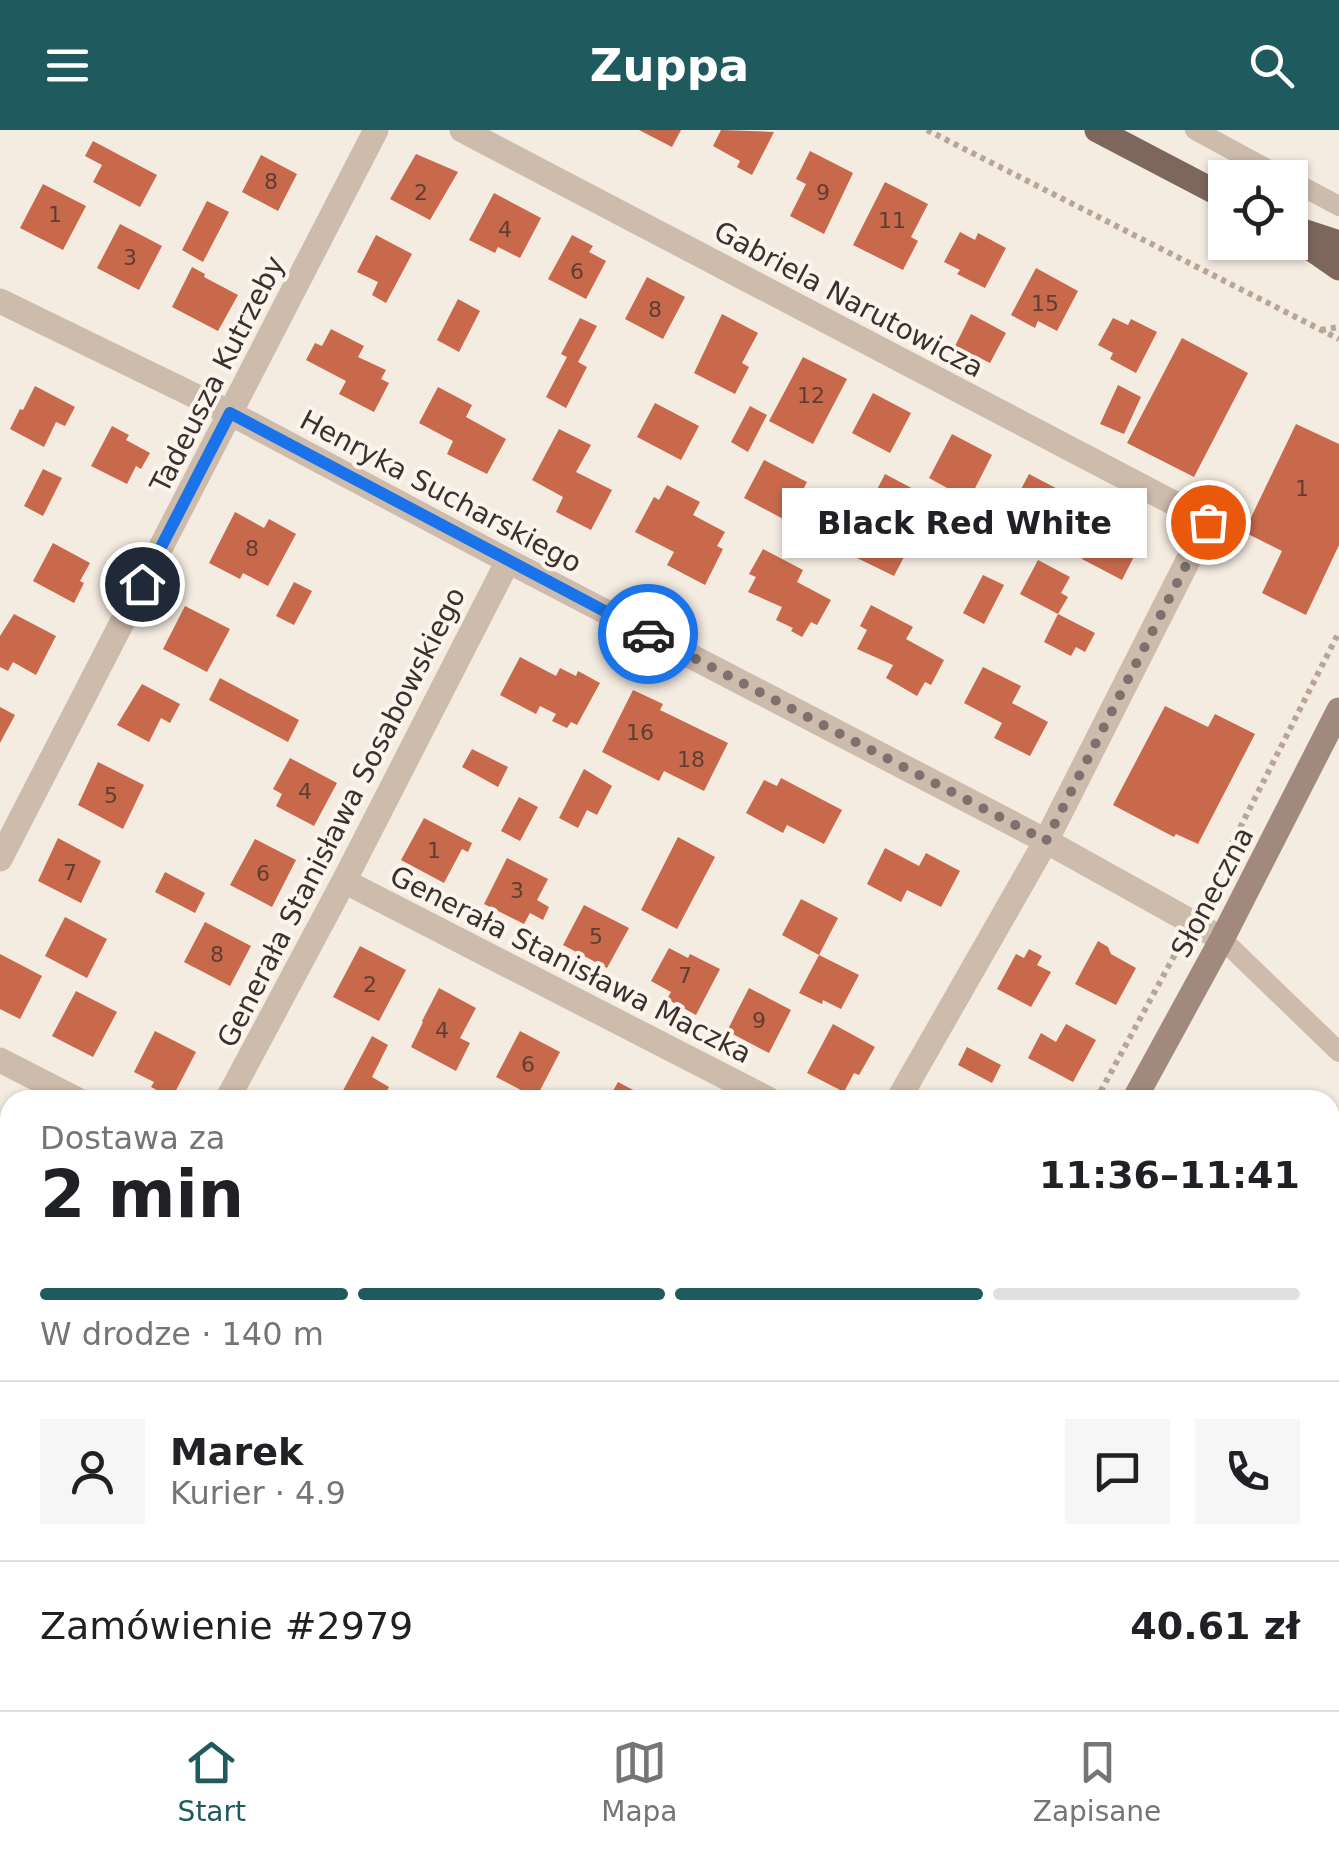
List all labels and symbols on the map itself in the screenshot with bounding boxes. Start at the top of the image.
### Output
house number: 8 [264,169,278,194]
house number: 2 [414,180,428,205]
house number: 9 [816,180,830,205]
house number: 1 [48,202,62,227]
house number: 11 [878,208,906,233]
street label: Gabriela Narutowicza [708,214,989,385]
house number: 4 [498,217,512,242]
house number: 3 [123,245,137,270]
street label: Tadeusza Kutrzeby [143,250,291,499]
house number: 6 [570,259,584,284]
house number: 15 [1031,291,1059,316]
house number: 8 [648,297,662,322]
house number: 12 [797,383,825,408]
street label: Henryka Sucharskiego [294,403,587,580]
house number: 1 [1295,476,1309,501]
pin [1166,480,1251,565]
callout: Black Red White [783,487,1148,557]
house number: 8 [245,536,259,561]
pin [100,542,185,627]
street label: Generała Stanisława Sosabowskiego [211,582,472,1053]
courier [598,584,698,684]
house number: 16 [626,720,654,745]
house number: 18 [677,747,705,772]
house number: 4 [298,779,312,804]
house number: 5 [104,783,118,808]
street label: Słoneczna [1164,821,1261,963]
house number: 1 [427,838,441,863]
street label: Generała Stanisława Maczka [385,859,757,1070]
house number: 7 [63,860,77,885]
house number: 6 [256,861,270,886]
house number: 3 [510,878,524,903]
house number: 5 [589,924,603,949]
house number: 8 [210,942,224,967]
house number: 7 [678,963,692,988]
house number: 2 [363,972,377,997]
house number: 9 [752,1008,766,1033]
house number: 4 [435,1018,449,1043]
house number: 6 [521,1052,535,1077]

